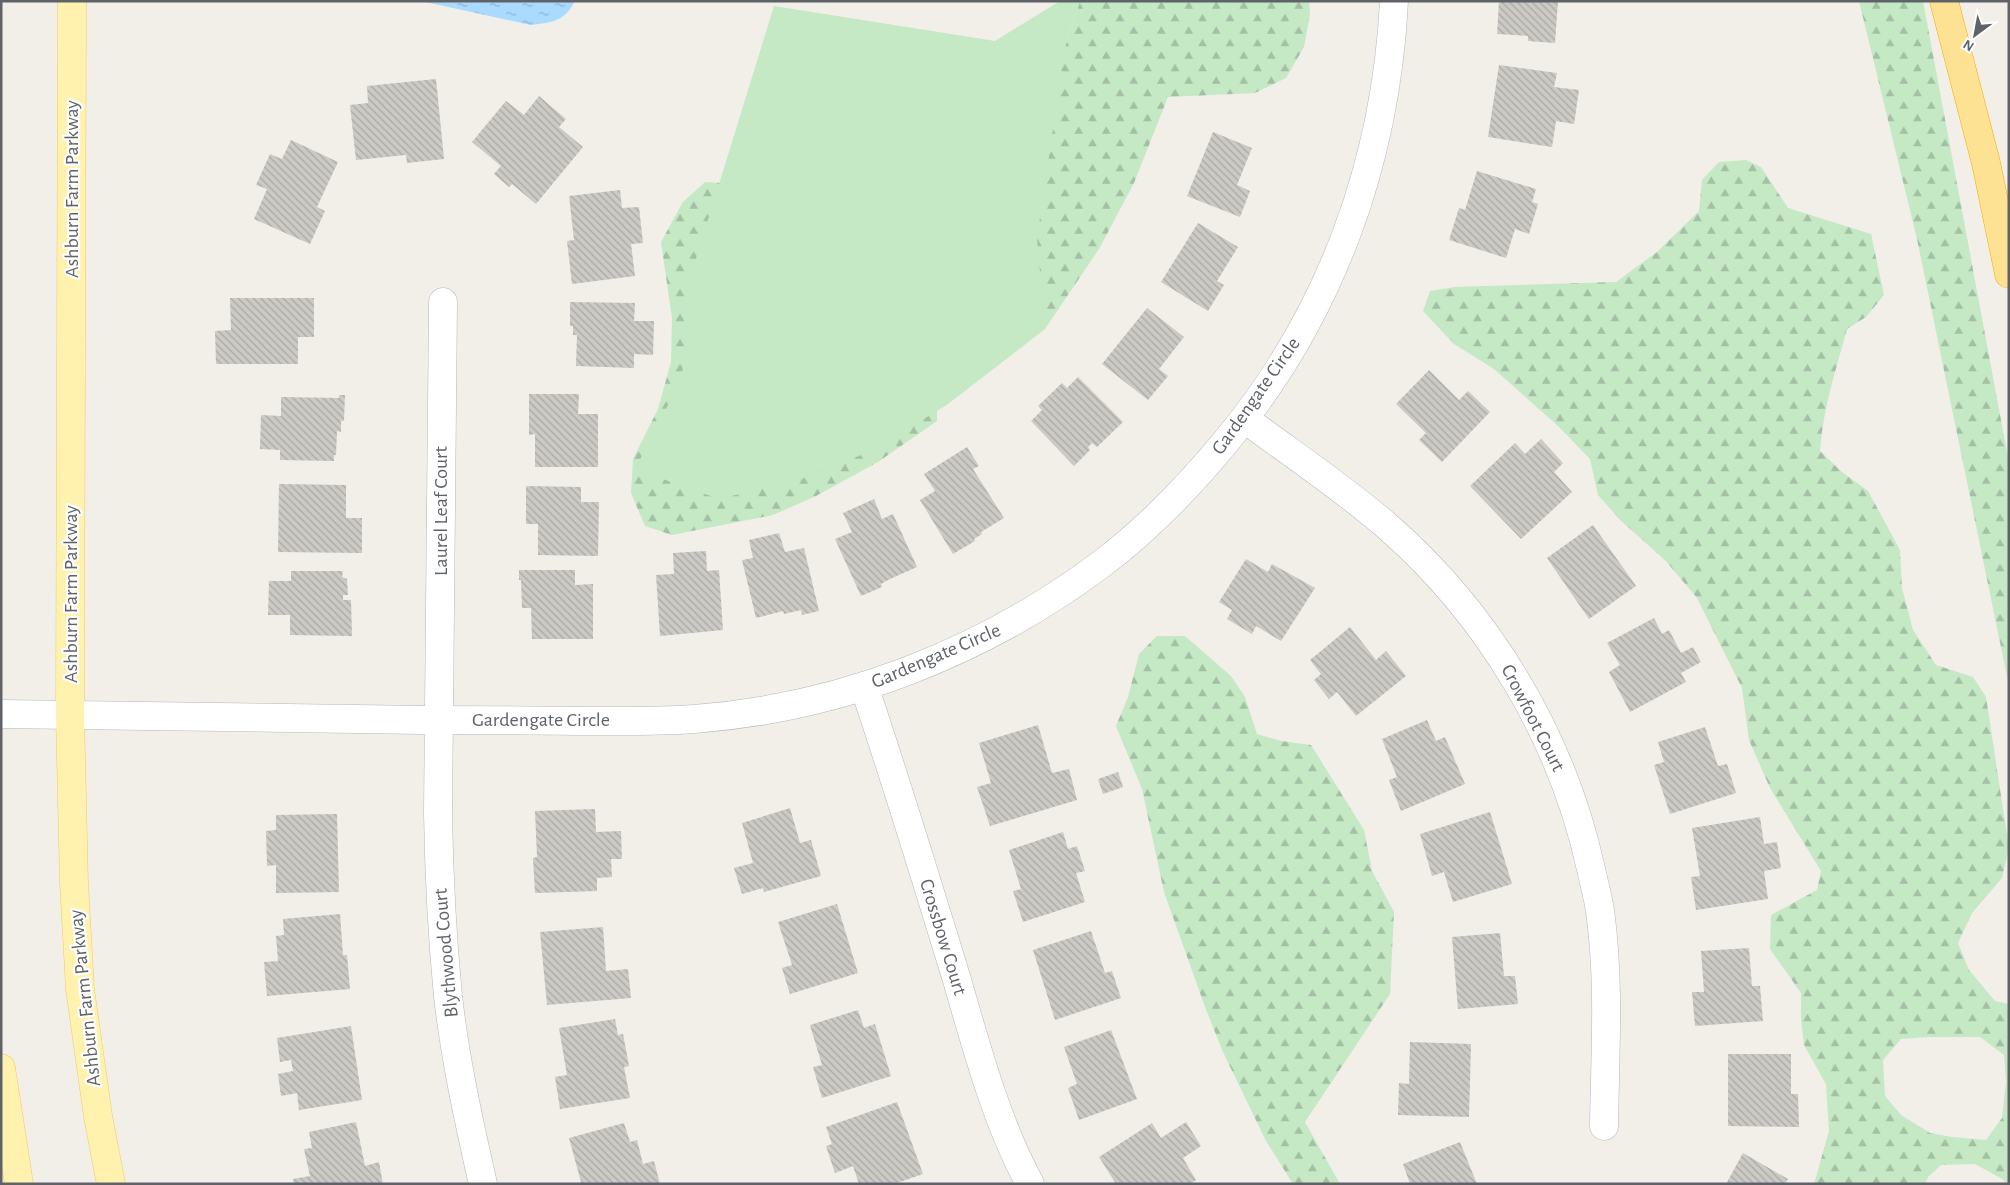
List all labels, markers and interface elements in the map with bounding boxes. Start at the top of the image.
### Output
north arrow [1950,10,2000,60]
text: N [1961,37,1976,54]
street label: Ashburn Farm Parkway [62,100,82,278]
street label: Gardengate Circle [1208,334,1304,458]
street label: Laurel Leaf Court [431,445,451,576]
street label: Ashburn Farm Parkway [61,505,81,683]
street label: Gardengate Circle [869,620,1003,692]
street label: Crowfoot Court [1497,661,1569,775]
street label: Gardengate Circle [472,710,610,730]
street label: Crossbow Court [916,877,970,998]
street label: Blythwood Court [430,887,462,1019]
street label: Ashburn Farm Parkway [66,908,104,1087]

